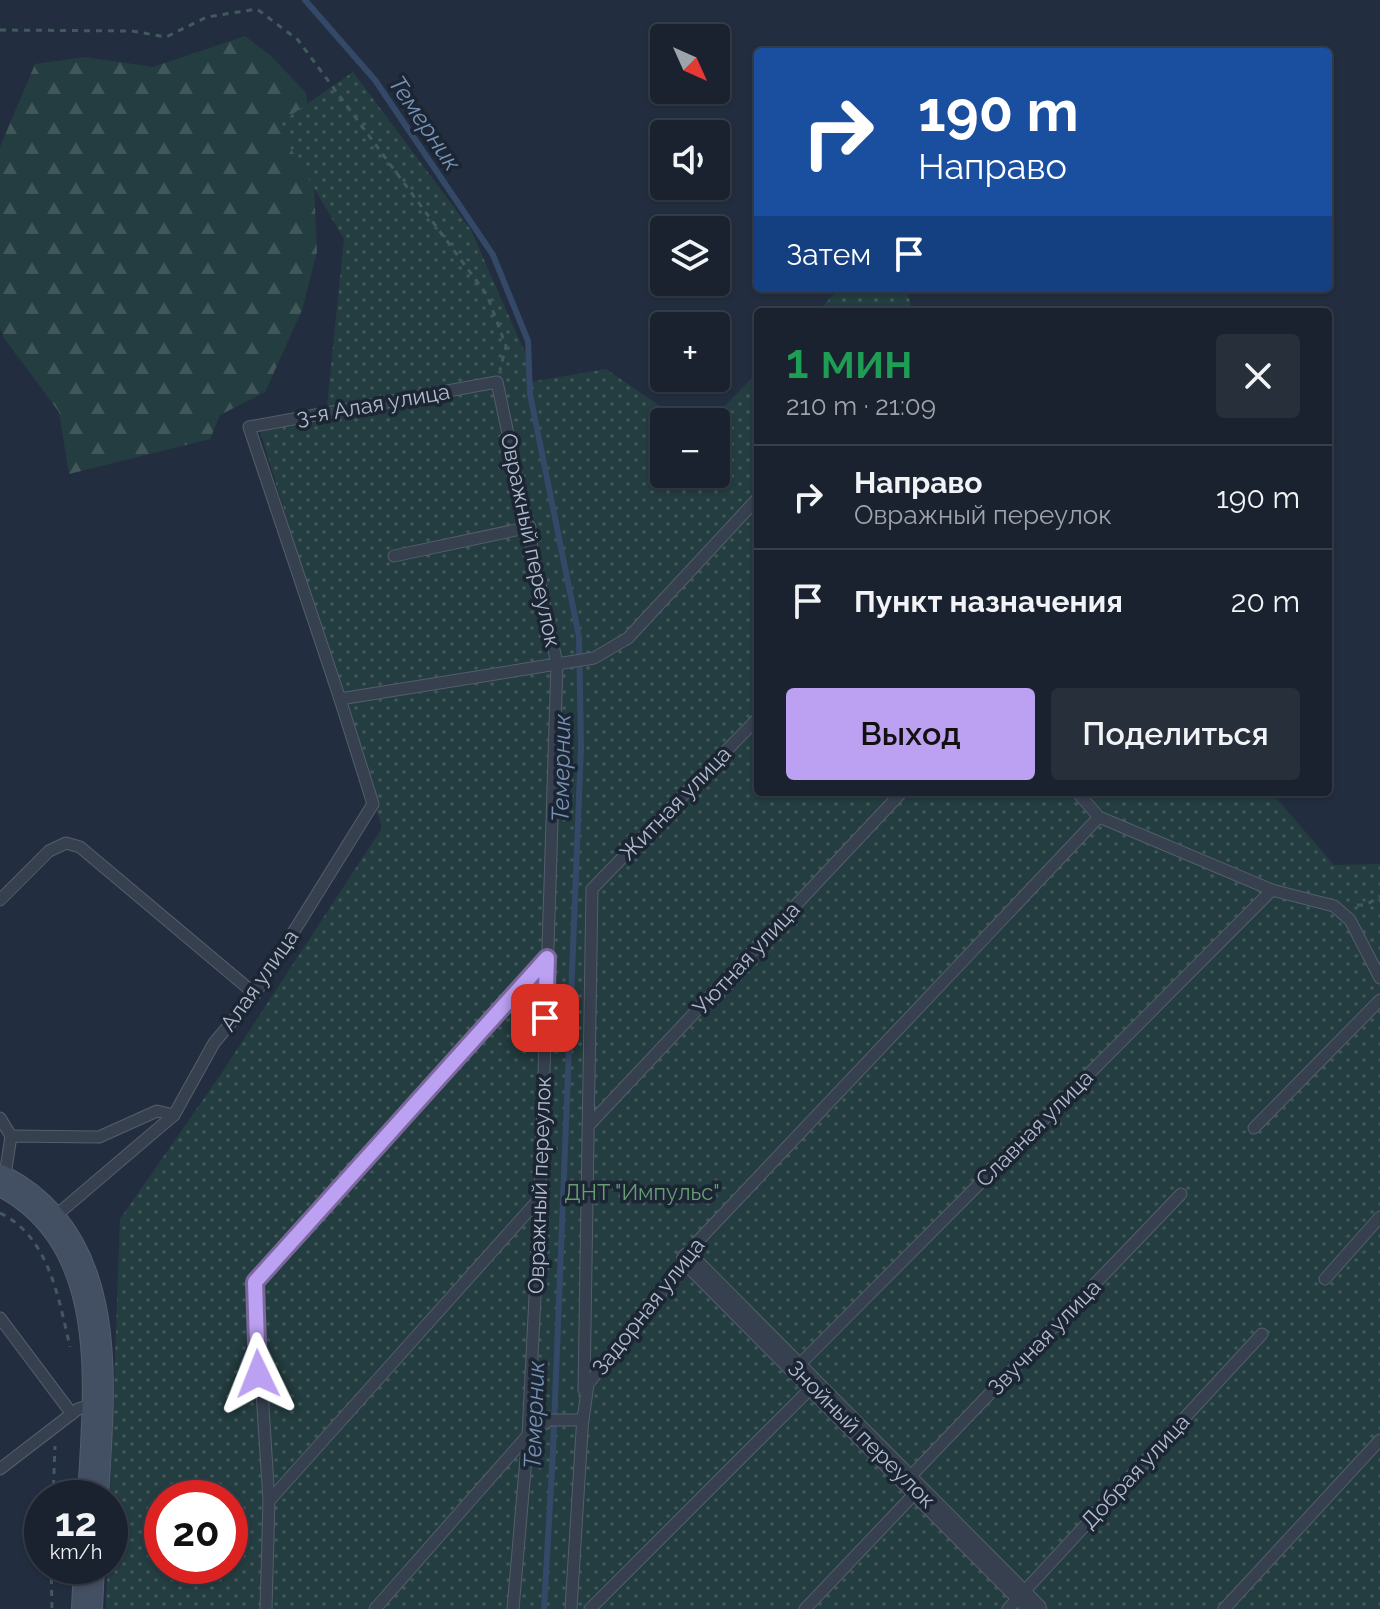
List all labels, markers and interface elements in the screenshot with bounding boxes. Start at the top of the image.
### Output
north arrow [650,24,730,104]
map controls [650,24,730,488]
water label: Темерник [383,70,467,176]
text: 190 m [918,78,1079,144]
icon: right [786,80,890,184]
button: sound [650,120,730,200]
text: Направо [918,145,1067,187]
button: layers [650,216,730,296]
icon: arrive [887,232,931,276]
text: Затем [786,237,871,272]
button: + [650,312,730,392]
text: 1 мин [786,333,913,389]
button: close [1216,334,1300,418]
street label: 3-я Алая улица [294,378,452,430]
text: 210 m · 21:09 [786,391,936,421]
button: − [650,408,730,488]
street label: Овражный переулок [496,431,566,649]
text: Направо [854,465,983,500]
icon: right [786,475,830,519]
text: 190 m [1216,480,1300,515]
text: Овражный переулок [854,500,1112,530]
icon: arrive [786,579,830,623]
text: Пункт назначения [854,584,1123,619]
text: 20 m [1231,584,1300,619]
button: Выход [786,688,1035,780]
button: Поделиться [1051,688,1300,780]
water label: Темерник [546,714,576,822]
street label: Житная улица [614,740,736,866]
street label: Уютная улица [687,896,805,1020]
street label: Алая улица [215,924,303,1036]
pin [511,984,579,1052]
icon: arrive [523,996,567,1040]
street label: Славная улица [970,1064,1098,1192]
street label: Овражный переулок [522,1076,556,1294]
park label: ДНТ "Импульс" [564,1179,720,1205]
street label: Задорная улица [586,1232,710,1380]
street label: Звучная улица [982,1274,1106,1400]
position arrow [216,1332,300,1416]
street label: Знойный переулок [783,1355,941,1513]
water label: Темерник [518,1360,550,1469]
street label: Добрая улица [1075,1408,1195,1534]
speed limit sign: 20 [144,1480,248,1584]
text: 12 [55,1498,97,1545]
text: km/h [50,1540,102,1564]

